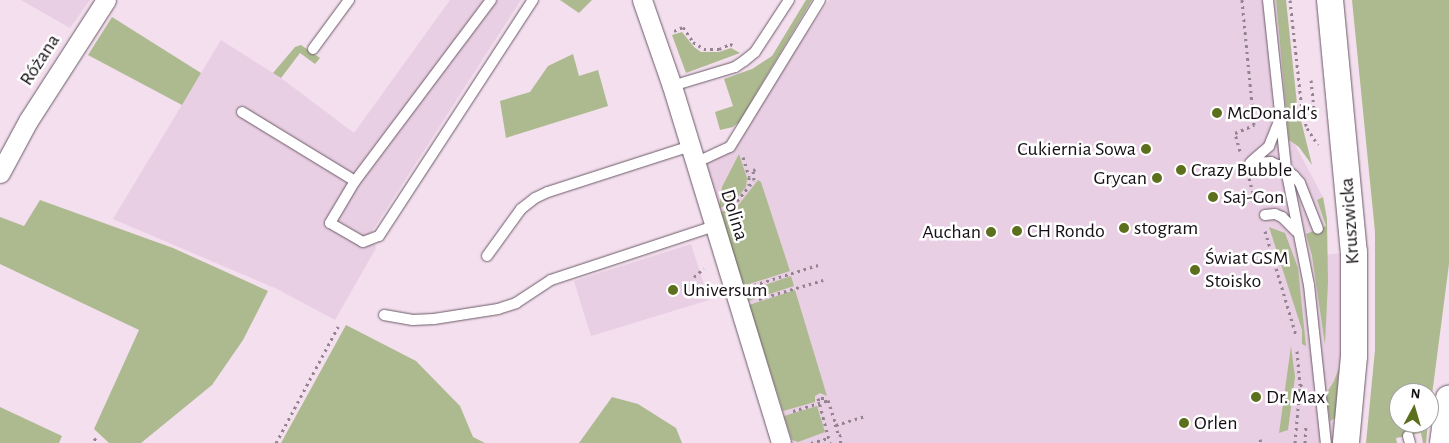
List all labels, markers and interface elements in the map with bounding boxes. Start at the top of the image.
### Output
street label: Różana [14,30,66,90]
place label: McDonald's [1227,101,1318,125]
marker: McDonald's [1211,107,1223,119]
place label: Cukiernia Sowa [1017,137,1136,161]
marker: Cukiernia Sowa [1140,143,1152,155]
place label: Crazy Bubble [1191,158,1292,182]
marker: Crazy Bubble [1175,164,1187,176]
place label: Grycan [1094,166,1147,190]
marker: Grycan [1151,172,1163,184]
street label: Kruszwicka [1335,177,1365,265]
place label: Saj-Gon [1223,185,1284,209]
street label: Dolina [715,187,753,243]
marker: Saj-Gon [1207,191,1219,203]
place label: stogram [1134,216,1198,240]
place label: CH Rondo [1027,219,1105,243]
place label: Auchan [922,220,981,244]
marker: stogram [1118,222,1130,234]
marker: CH Rondo [1011,225,1023,237]
marker: Auchan [985,226,997,238]
place label: Świat GSM Stoisko [1205,246,1288,293]
marker: Świat GSM Stoisko [1189,264,1201,276]
place label: Universum [683,278,768,302]
marker: Universum [667,284,679,296]
north arrow [1389,383,1439,433]
place label: Dr. Max [1266,385,1325,409]
text: N [1410,387,1421,402]
marker: Dr. Max [1250,391,1262,403]
place label: Orlen [1194,411,1238,435]
marker: Orlen [1178,417,1190,429]

